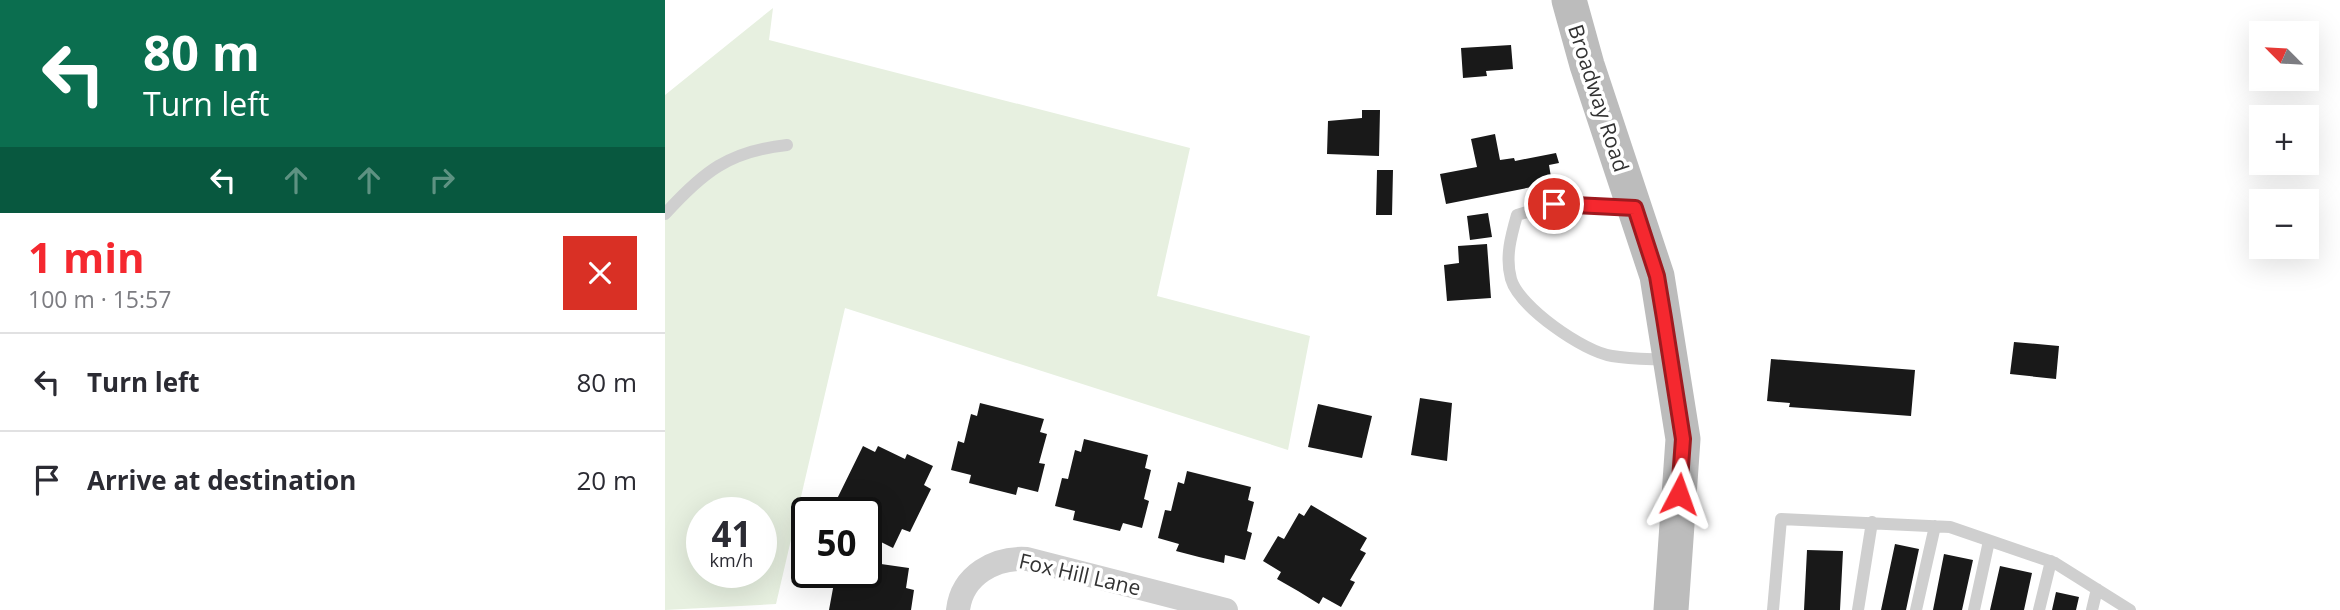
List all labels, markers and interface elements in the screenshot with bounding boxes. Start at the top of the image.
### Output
text: 80 m [143,19,260,85]
street label: Broadway Road [1562,21,1636,175]
north arrow [2249,21,2319,91]
map controls [2249,21,2319,259]
icon: left [28,28,119,119]
text: Turn left [143,82,269,125]
button: + [2249,105,2319,175]
icon: left [204,161,242,199]
icon: ahead [277,161,315,199]
icon: ahead [350,161,388,199]
icon: right [423,161,461,199]
pin [1524,174,1584,234]
icon: arrive [1535,185,1573,223]
button: − [2249,189,2319,259]
text: 1 min [28,228,145,285]
button: close [563,236,637,310]
text: 100 m · 15:57 [28,283,171,315]
icon: left [28,363,66,401]
text: Turn left [87,364,199,400]
text: 80 m [576,364,637,400]
position arrow [1642,457,1716,531]
icon: arrive [28,461,66,499]
text: Arrive at destination [87,462,356,498]
text: 20 m [576,462,637,498]
speed limit sign: 50 [791,497,882,588]
text: 41 [711,510,752,557]
street label: Fox Hill Lane [1016,546,1144,602]
text: km/h [710,548,753,572]

